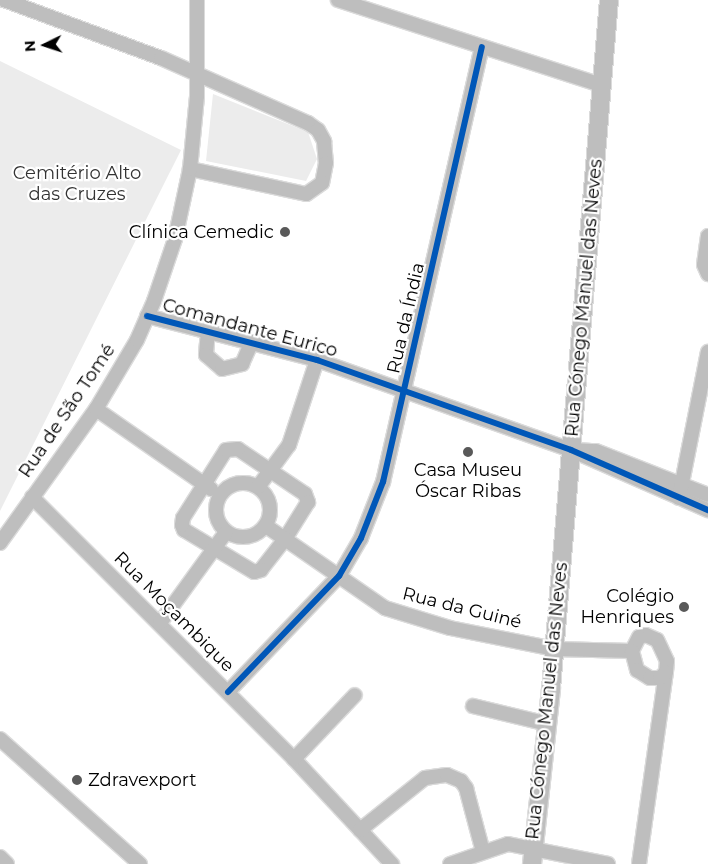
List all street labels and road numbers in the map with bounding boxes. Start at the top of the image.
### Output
street label: Rua Cónego Manuel das Neves [561,158,607,438]
street label: Rua da Índia [383,260,429,376]
street label: Comandante Eurico [160,294,340,362]
street label: Rua de São Tomé [14,340,120,482]
street label: Rua Moçambique [109,547,239,677]
street label: Rua Cónego Manuel das Neves [522,561,572,841]
street label: Rua da Guiné [400,583,524,633]

